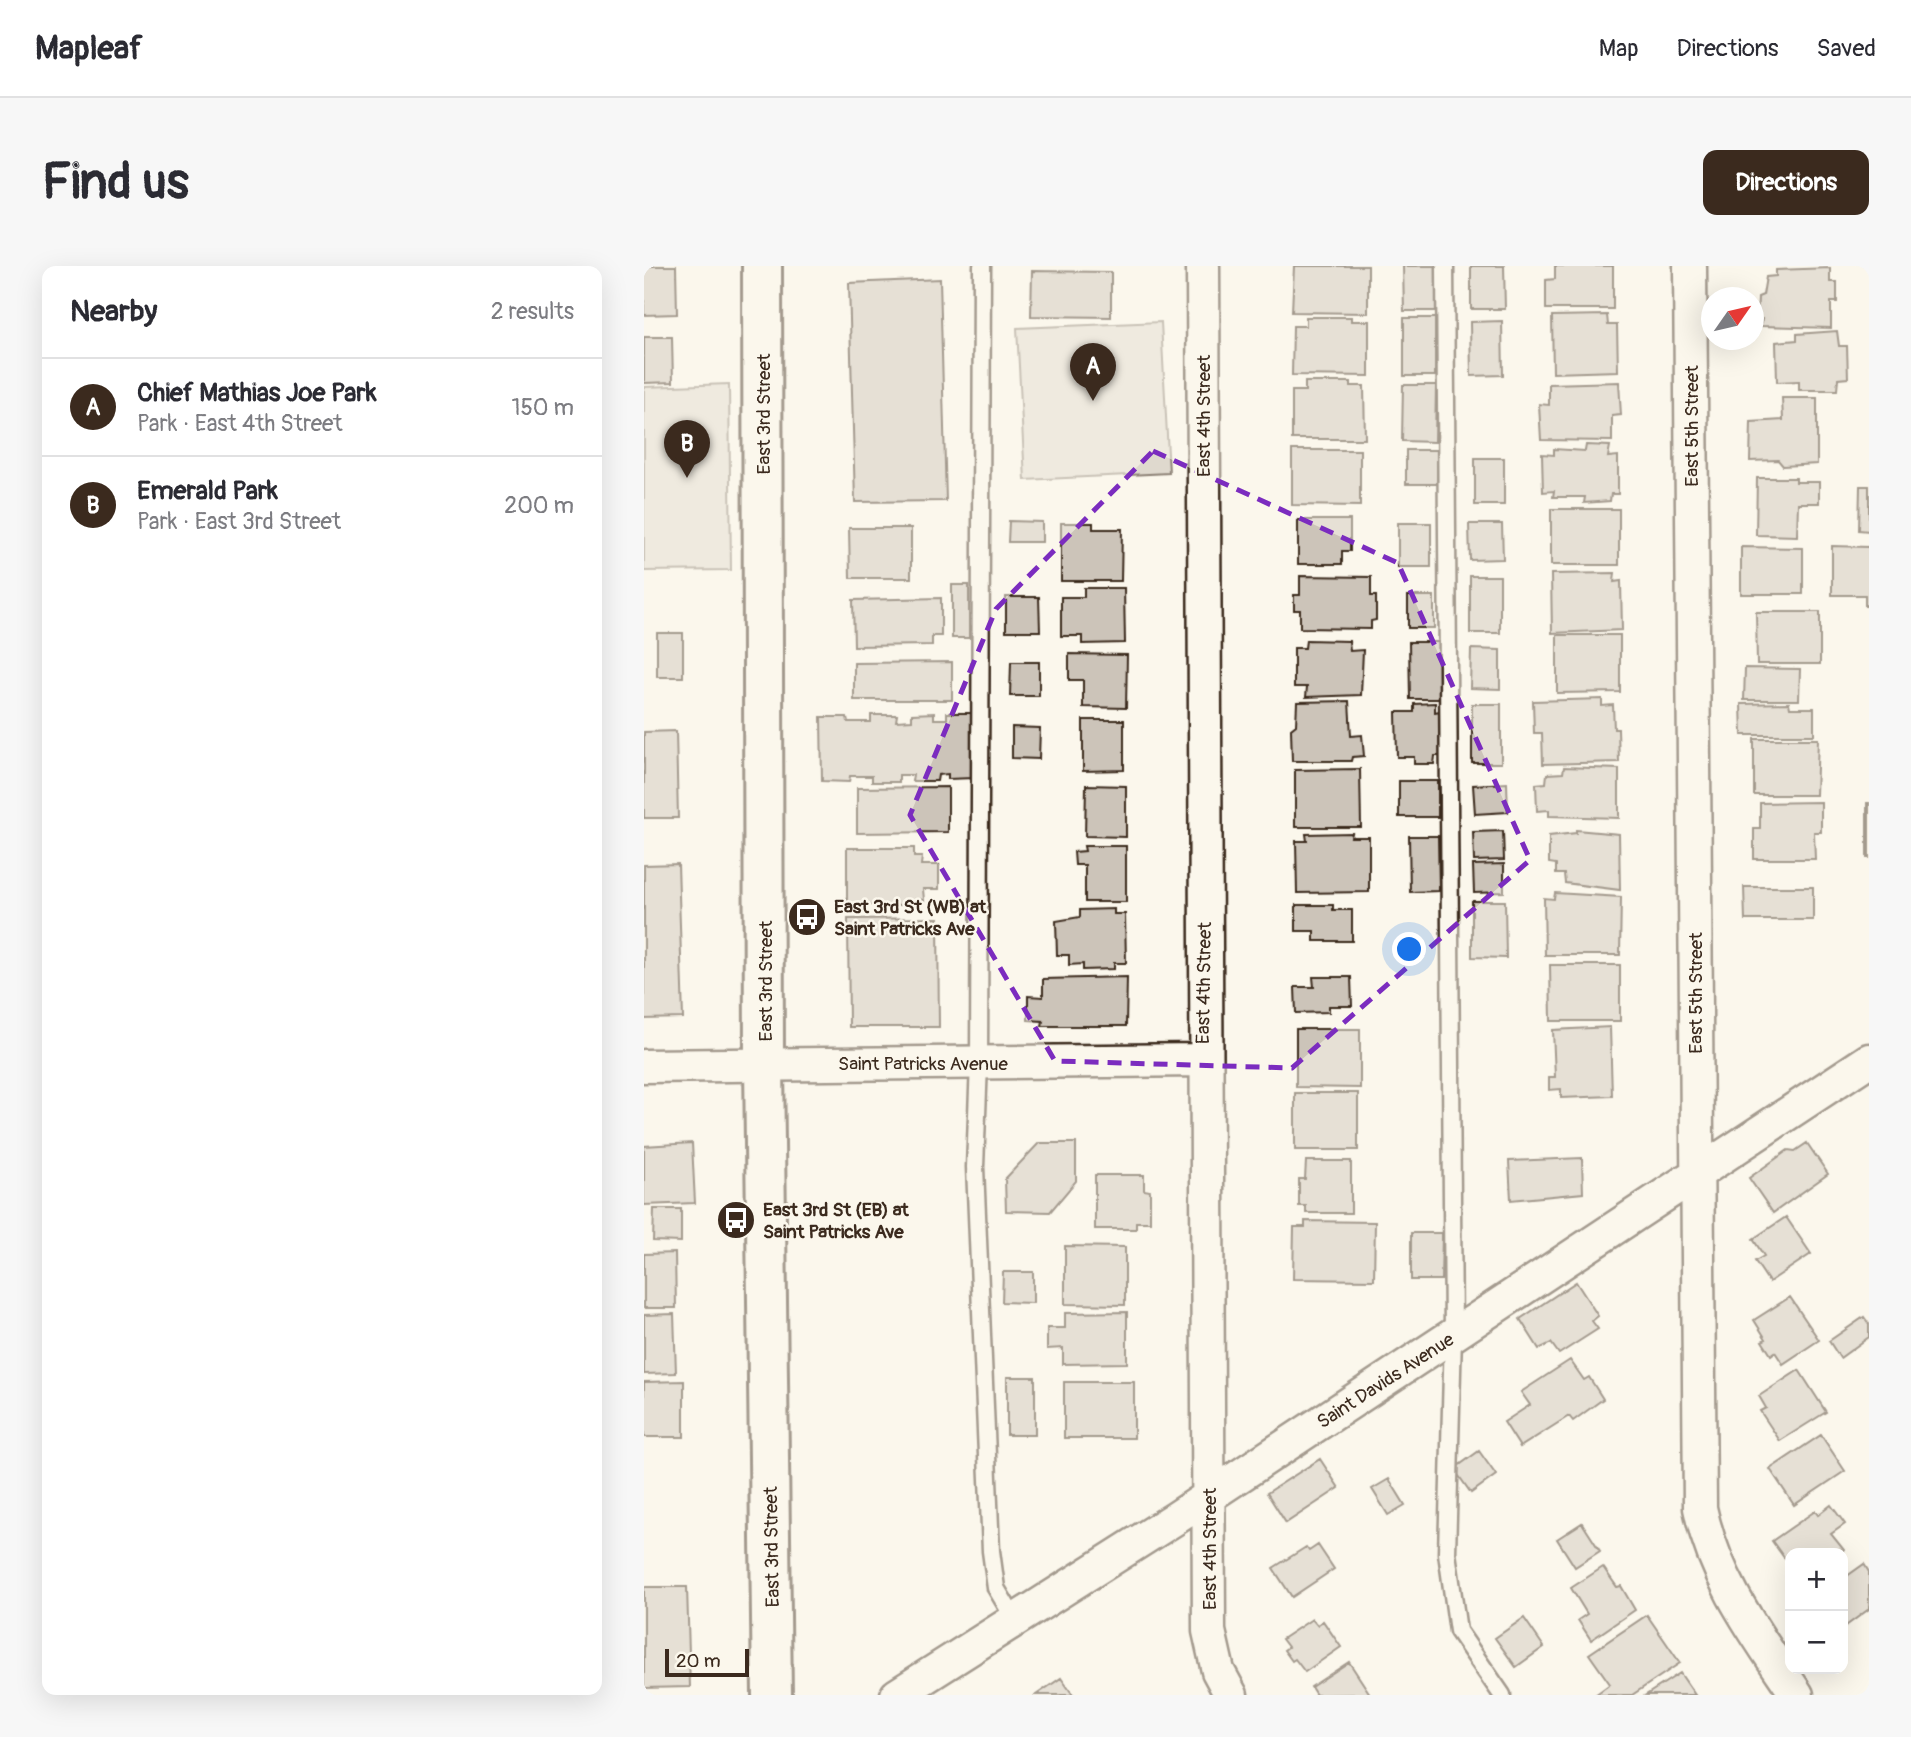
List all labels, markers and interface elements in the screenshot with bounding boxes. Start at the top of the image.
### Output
text: Mapleaf [35,28,143,69]
text: Map [1599,34,1639,63]
text: Directions [1677,34,1778,63]
text: Saved [1816,34,1876,63]
button: Directions [1703,150,1869,215]
text: Find us [42,152,189,213]
north arrow [1701,287,1764,350]
text: Nearby [70,293,157,330]
text: 2 results [491,297,574,326]
pin: A [1070,343,1116,401]
street label: East 3rd Street [752,353,776,474]
street label: East 4th Street [1192,355,1216,477]
street label: East 5th Street [1680,365,1704,487]
text: Chief Mathias Joe Park [137,377,377,409]
text: A [86,393,100,422]
text: 150 m [511,393,574,422]
text: Park · East 4th Street [137,409,343,438]
pin: B [664,420,710,478]
text: Emerald Park [137,475,278,507]
text: B [86,491,100,520]
text: 200 m [504,491,574,520]
text: Park · East 3rd Street [137,507,341,536]
place label: East 3rd St (WB) at Saint Patricks Ave [834,895,987,941]
bus stop icon: East 3rd St (WB) at Saint Patricks Ave [786,896,828,938]
street label: East 3rd Street [754,920,778,1041]
street label: East 4th Street [1191,921,1217,1044]
your location [1392,932,1426,966]
street label: East 5th Street [1684,932,1708,1054]
street label: Saint Patricks Avenue [838,1052,1009,1076]
place label: East 3rd St (EB) at Saint Patricks Ave [763,1198,910,1244]
bus stop icon: East 3rd St (EB) at Saint Patricks Ave [715,1199,757,1241]
street label: Saint Davids Avenue [1313,1327,1459,1434]
street label: East 3rd Street [759,1486,785,1608]
street label: East 4th Street [1198,1488,1222,1610]
map controls [1785,1548,1848,1674]
button: + [1785,1548,1848,1611]
button: − [1785,1611,1848,1674]
scale bar [665,1646,749,1678]
text: 20 m [676,1649,721,1673]

